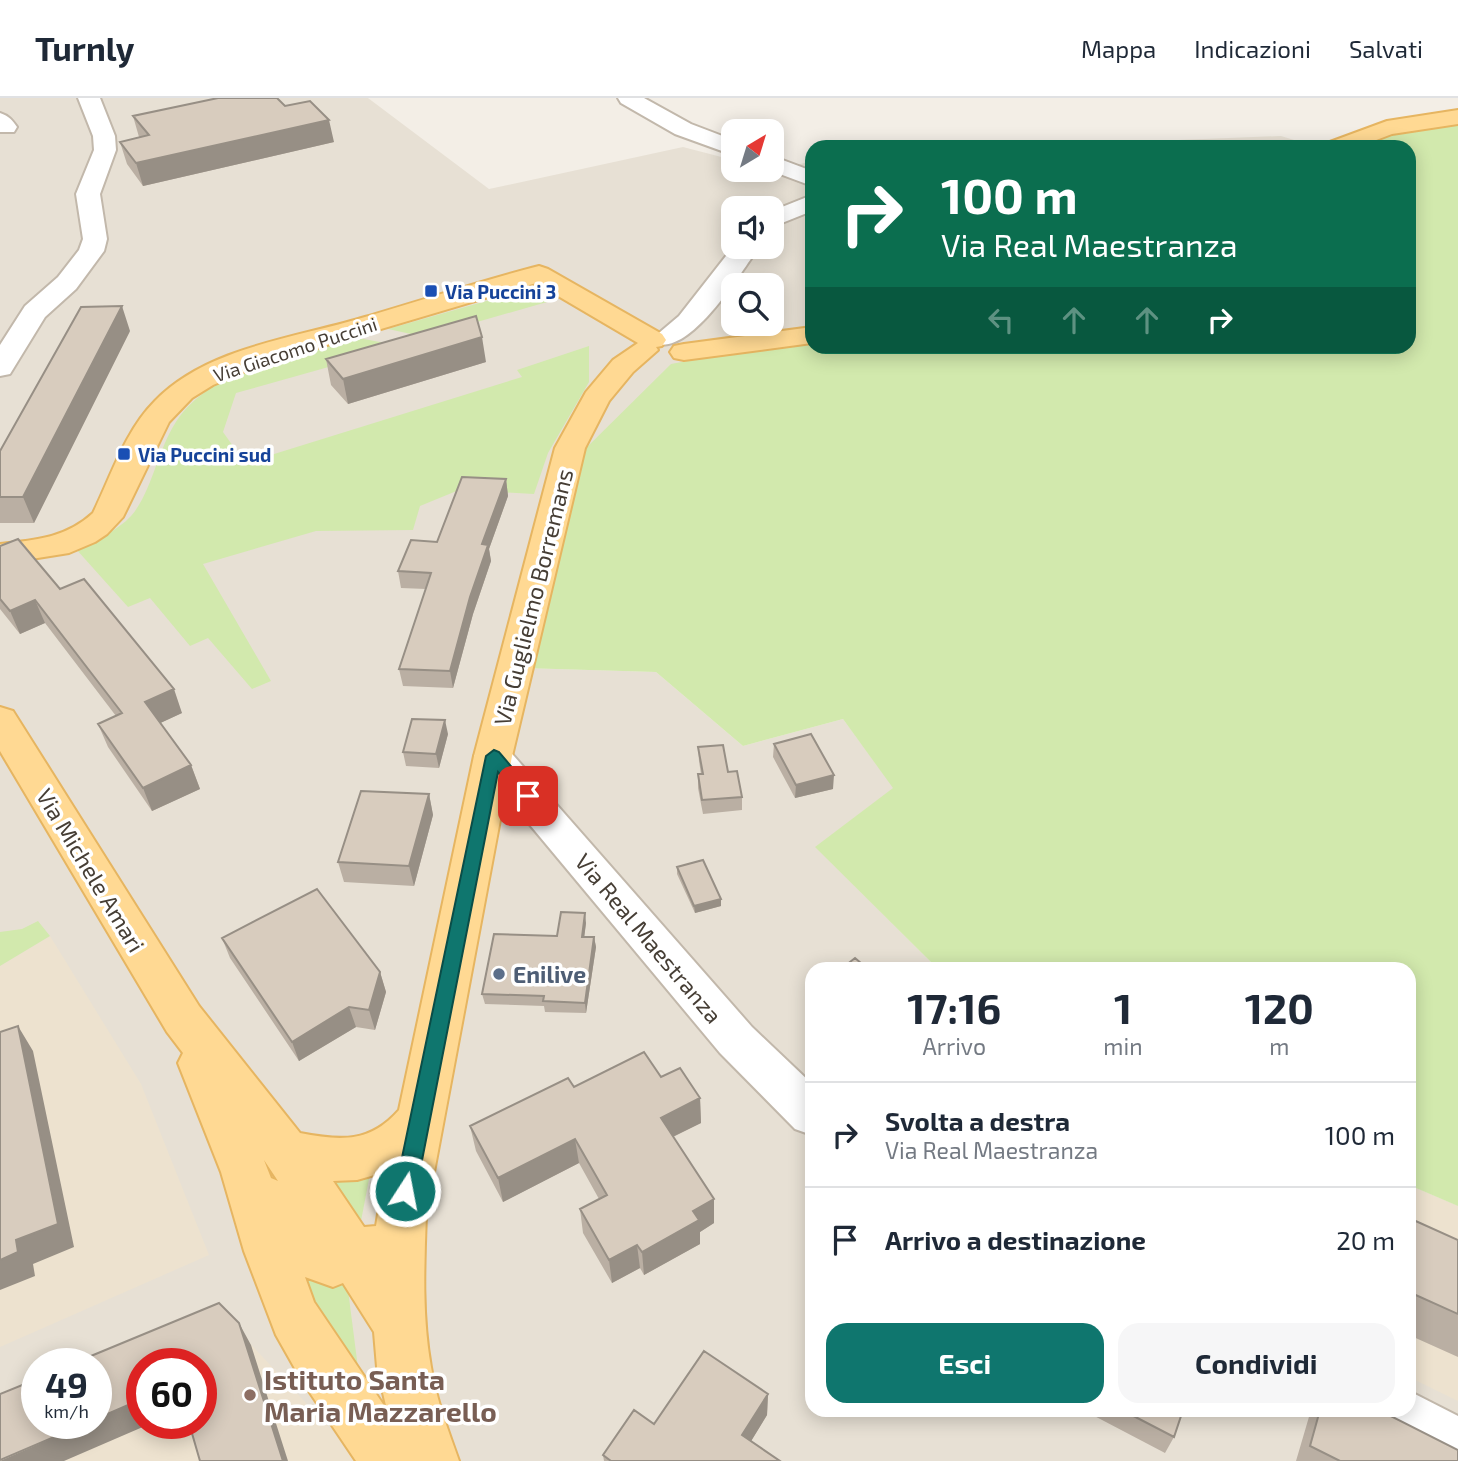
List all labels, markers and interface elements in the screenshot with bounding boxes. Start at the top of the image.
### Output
text: Turnly [35,28,134,68]
text: Mappa [1081,34,1156,63]
text: Indicazioni [1194,34,1311,63]
text: Salvati [1349,34,1423,63]
north arrow [721,119,784,182]
map controls [721,119,784,336]
text: 100 m [941,165,1078,224]
icon: right [826,168,917,259]
button: sound [721,196,784,259]
text: Via Real Maestranza [941,225,1237,263]
button: search [721,273,784,336]
place label: Via Puccini 3 [445,280,556,303]
marker: Via Puccini 3 [423,283,439,299]
icon: left [982,301,1020,339]
icon: ahead [1055,301,1093,339]
icon: ahead [1128,301,1166,339]
icon: right [1201,301,1239,339]
street label: Via Giacomo Puccini [210,312,380,386]
place label: Via Puccini sud [138,443,271,466]
marker: Via Puccini sud [116,446,132,462]
street label: Via Guglielmo Borremans [488,466,578,728]
pin [498,766,558,826]
icon: arrive [509,777,547,815]
street label: Via Michele Amari [31,783,151,957]
street label: Via Real Maestranza [570,847,728,1029]
place label: Enilive [513,960,586,988]
marker: Enilive [491,966,507,982]
text: 17:16 [907,982,1001,1032]
text: 1 [1114,982,1132,1032]
text: 120 [1245,982,1314,1032]
text: Arrivo [922,1032,986,1060]
text: min [1103,1032,1143,1060]
text: m [1269,1032,1289,1060]
text: Svolta a destra [885,1105,1070,1136]
icon: right [826,1116,864,1154]
text: 100 m [1325,1119,1395,1150]
text: Via Real Maestranza [885,1136,1098,1164]
position arrow [368,1154,442,1228]
icon: arrive [826,1221,864,1259]
text: Arrivo a destinazione [885,1224,1146,1255]
text: 20 m [1336,1224,1395,1255]
button: Esci [826,1323,1104,1403]
button: Condividi [1118,1323,1395,1403]
speed limit sign: 60 [126,1348,217,1439]
place label: Istituto Santa Maria Mazzarello [264,1362,497,1428]
text: 49 [45,1363,88,1405]
marker: Istituto Santa Maria Mazzarello [242,1387,258,1403]
text: km/h [44,1400,89,1422]

